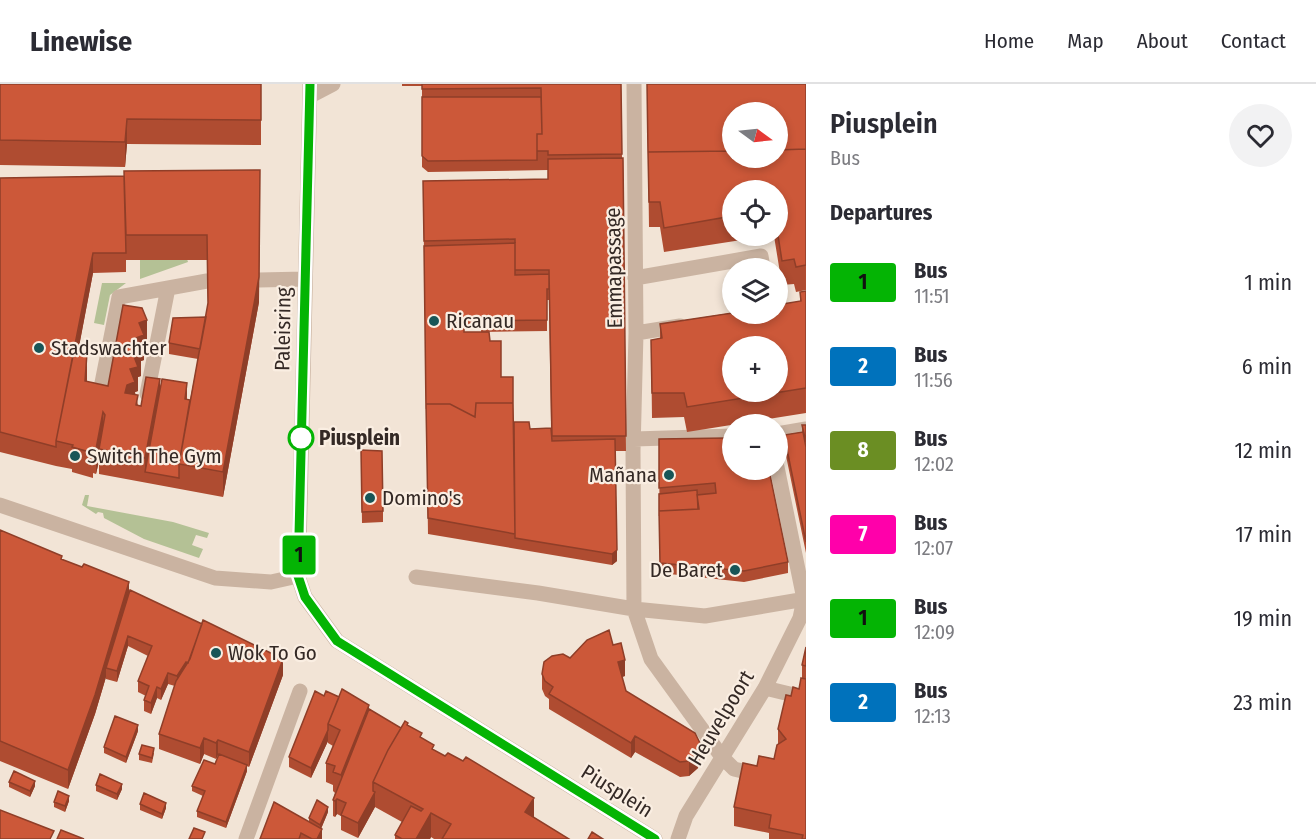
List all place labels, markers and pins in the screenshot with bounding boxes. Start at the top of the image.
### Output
place label: Ricanau [446,308,514,334]
marker: Ricanau [427,314,441,328]
place label: Stadswachter [51,335,167,361]
marker: Stadswachter [32,341,46,355]
marker: Piusplein [288,425,314,451]
place label: Piusplein [319,425,400,451]
place label: Switch The Gym [87,443,222,469]
marker: Switch The Gym [68,449,82,463]
place label: Mañana [589,462,657,488]
marker: Mañana [662,468,676,482]
place label: Domino's [382,485,462,511]
marker: Domino's [363,491,377,505]
place label: De Baret [650,557,723,583]
marker: De Baret [728,563,742,577]
place label: Wok To Go [228,640,317,666]
marker: Wok To Go [209,646,223,660]

